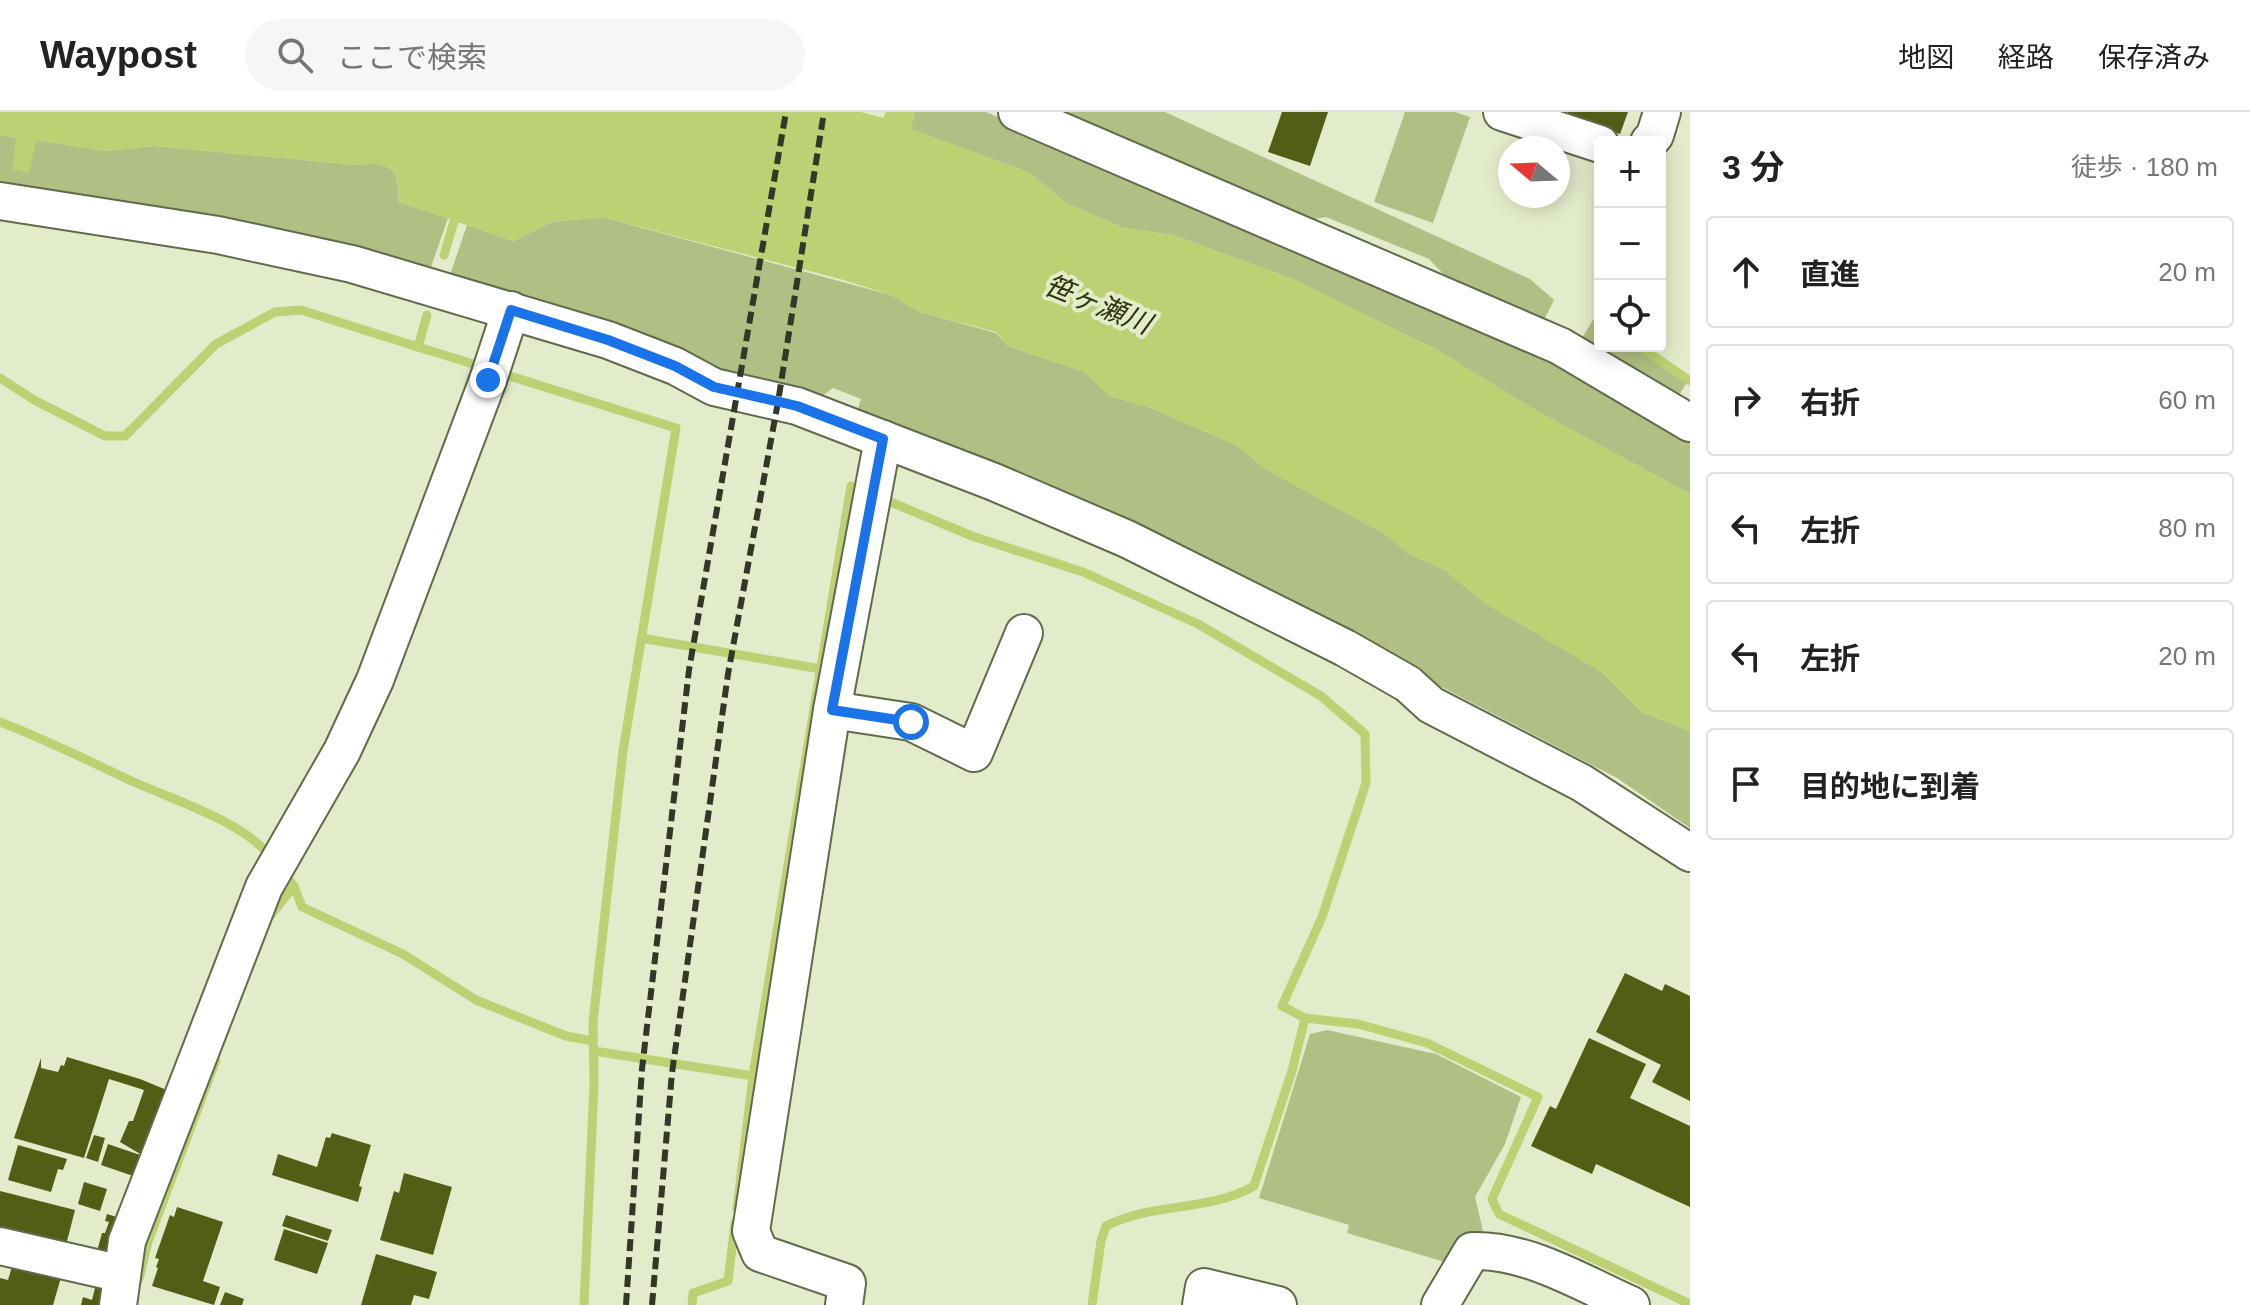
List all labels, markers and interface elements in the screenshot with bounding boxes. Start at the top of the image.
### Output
search box [245,19,805,91]
icon: search [273,33,317,77]
text: Waypost [40,34,197,76]
text: ここで検索 [337,41,487,74]
text: 地図 [1898,42,1954,73]
text: 経路 [1998,42,2054,73]
text: 保存済み [2098,42,2210,73]
north arrow [1498,136,1570,208]
map controls [1594,136,1666,352]
button: + [1594,136,1666,208]
text: 3 分 [1722,148,1784,186]
text: 徒歩 · 180 m [2071,152,2218,182]
button: − [1594,208,1666,280]
icon: ahead [1724,250,1768,294]
text: 20 m [2158,257,2216,287]
text: 直進 [1800,258,1860,291]
water label: 笹ヶ瀬川 [1040,269,1158,341]
button: locate [1594,280,1666,352]
route end [470,362,506,398]
icon: right [1724,378,1768,422]
text: 60 m [2158,385,2216,415]
text: 右折 [1800,386,1860,419]
icon: left [1724,506,1768,550]
text: 80 m [2158,513,2216,543]
text: 左折 [1800,514,1860,547]
icon: left [1724,634,1768,678]
text: 20 m [2158,641,2216,671]
text: 左折 [1800,642,1860,675]
route start [893,704,929,740]
icon: arrive [1724,762,1768,806]
text: 目的地に到着 [1800,770,1980,803]

